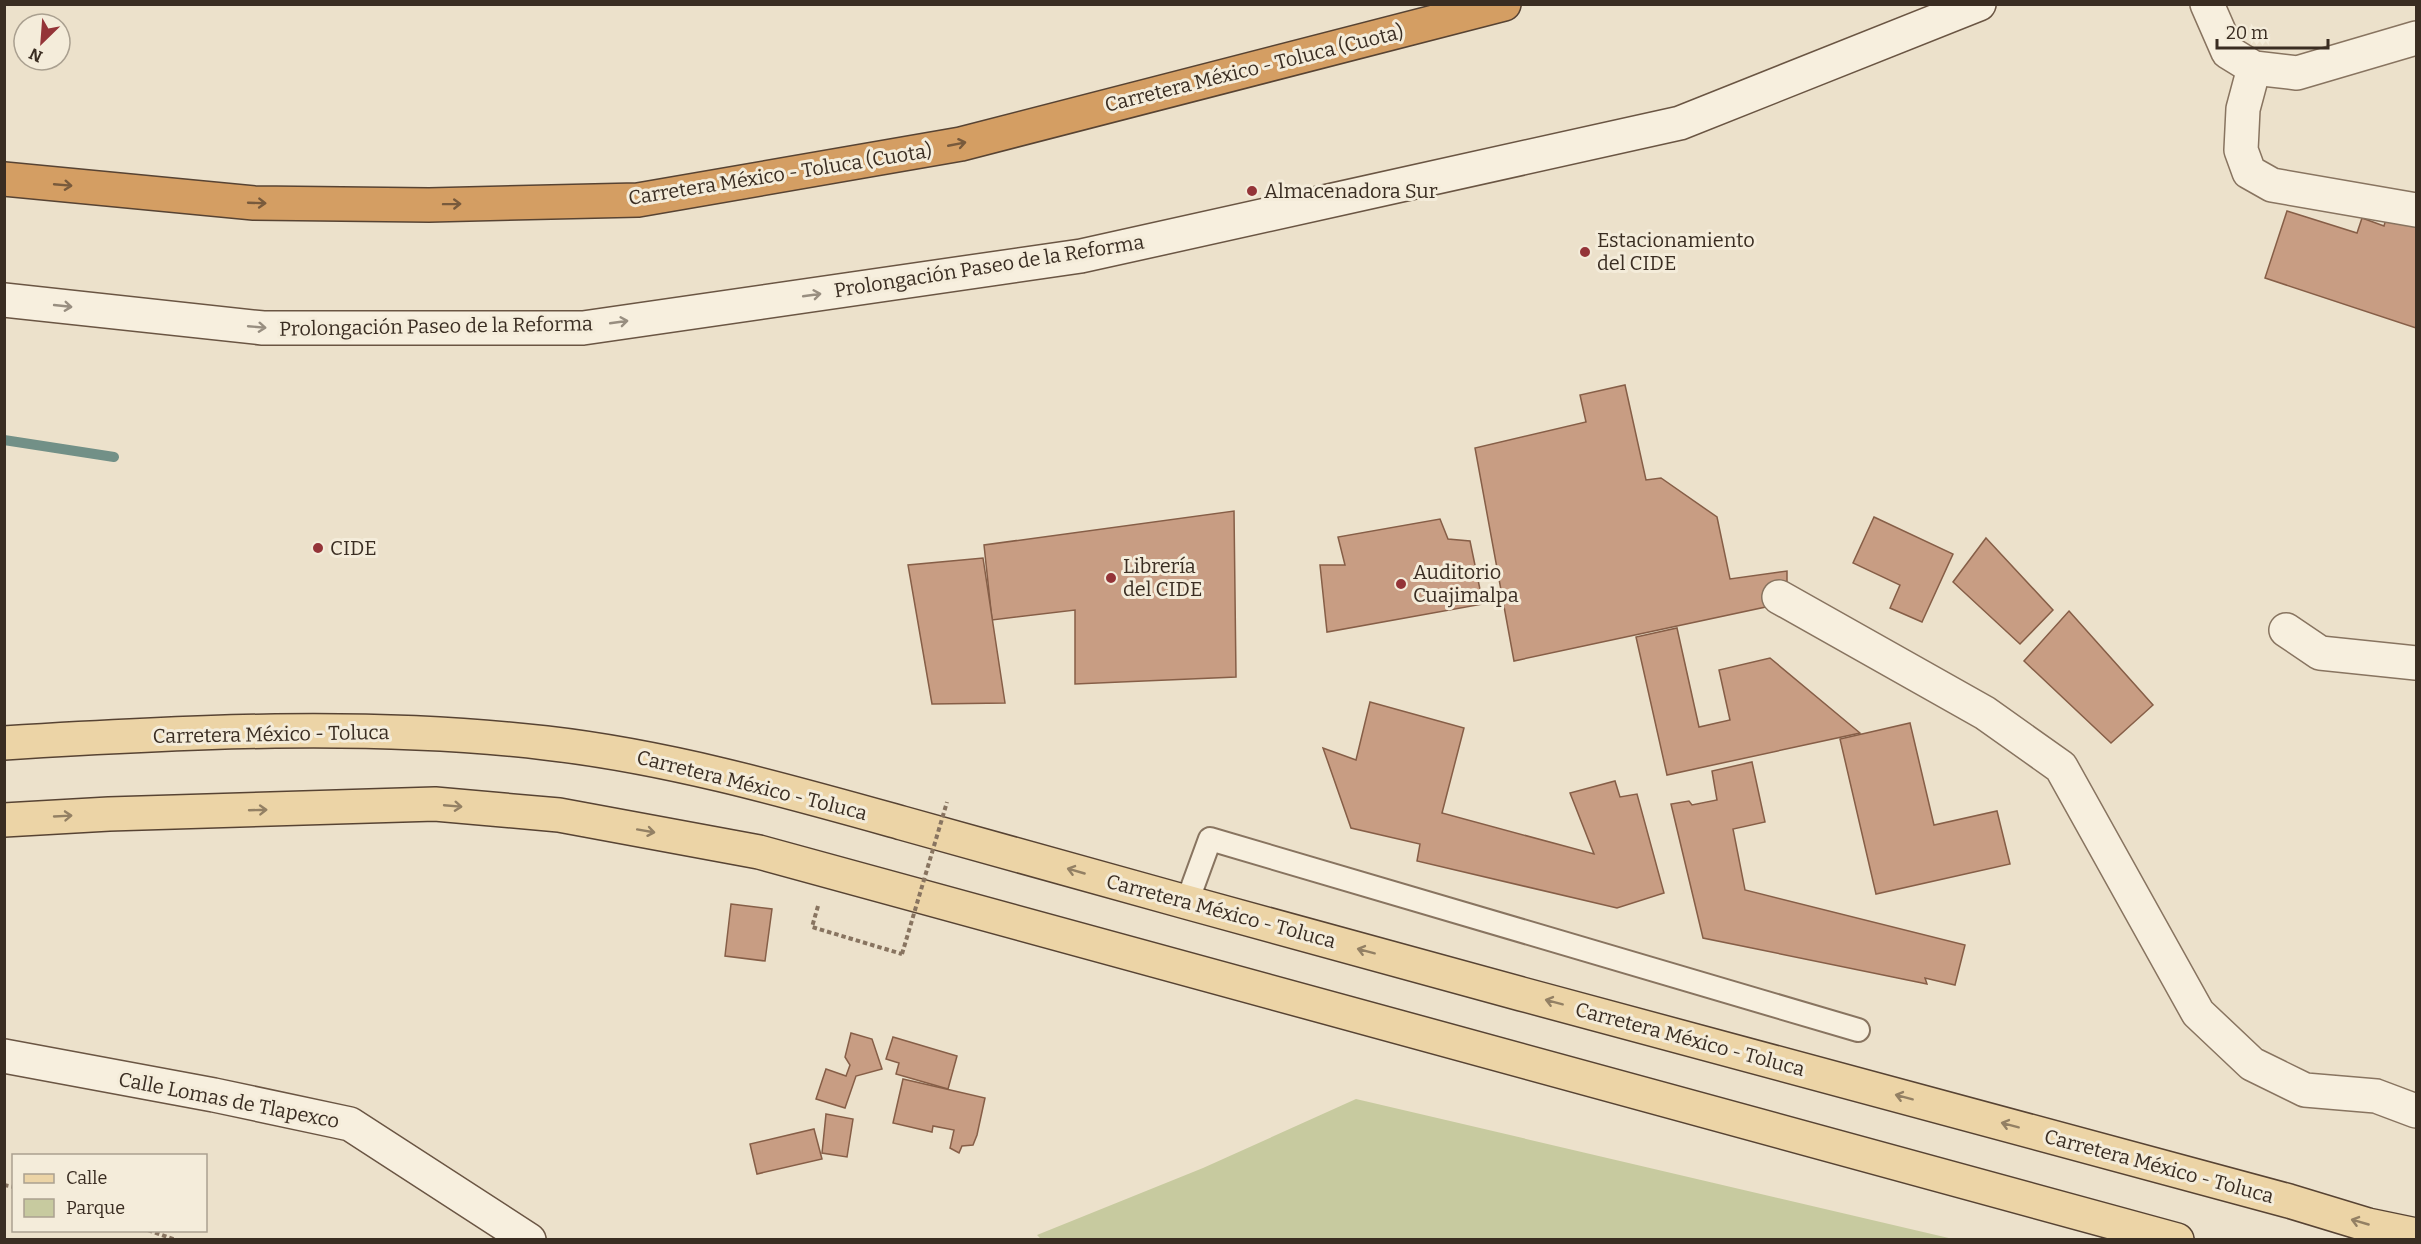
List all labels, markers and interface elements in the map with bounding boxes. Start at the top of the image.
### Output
north arrow [12,12,72,72]
scale bar [2217,12,2328,50]
street label: Carretera México - Toluca (Cuota) [1102,19,1406,117]
text: 20 m [2226,22,2268,44]
text: N [26,44,45,66]
street label: Carretera México - Toluca (Cuota) [626,138,934,210]
one-way arrow [947,138,966,149]
place label: Almacenadora Sur [1264,179,1438,203]
one-way arrow [52,180,72,191]
marker: Almacenadora Sur [1245,184,1259,198]
one-way arrow [246,197,266,208]
one-way arrow [441,199,461,210]
place label: Estacionamiento del CIDE [1597,228,1755,275]
street label: Prolongación Paseo de la Reforma [832,230,1146,302]
marker: Estacionamiento del CIDE [1578,245,1592,259]
one-way arrow [802,289,821,300]
one-way arrow [52,301,72,312]
street label: Prolongación Paseo de la Reforma [279,311,593,341]
one-way arrow [609,317,628,328]
one-way arrow [246,322,266,333]
place label: CIDE [330,536,377,560]
marker: CIDE [311,541,325,555]
place label: Librería del CIDE [1123,554,1202,601]
place label: Auditorio Cuajimalpa [1413,560,1519,608]
marker: Librería del CIDE [1104,571,1118,585]
marker: Auditorio Cuajimalpa [1394,577,1408,591]
street label: Carretera México - Toluca [153,720,390,748]
street label: Carretera México - Toluca [634,745,870,825]
one-way arrow [442,801,462,812]
one-way arrow [247,804,267,815]
one-way arrow [52,811,72,822]
one-way arrow [635,826,655,837]
one-way arrow [1067,865,1086,876]
street label: Carretera México - Toluca [1104,869,1338,953]
one-way arrow [1356,945,1375,956]
one-way arrow [1545,996,1564,1007]
street label: Carretera México - Toluca [1573,997,1807,1081]
street label: Calle Lomas de Tlapexco [117,1067,341,1133]
one-way arrow [1895,1091,1914,1102]
one-way arrow [2001,1119,2020,1131]
street label: Carretera México - Toluca [2042,1124,2276,1208]
legend [12,1154,207,1232]
text: Calle [66,1167,107,1189]
text: Parque [66,1197,125,1219]
one-way arrow [2350,1216,2369,1227]

